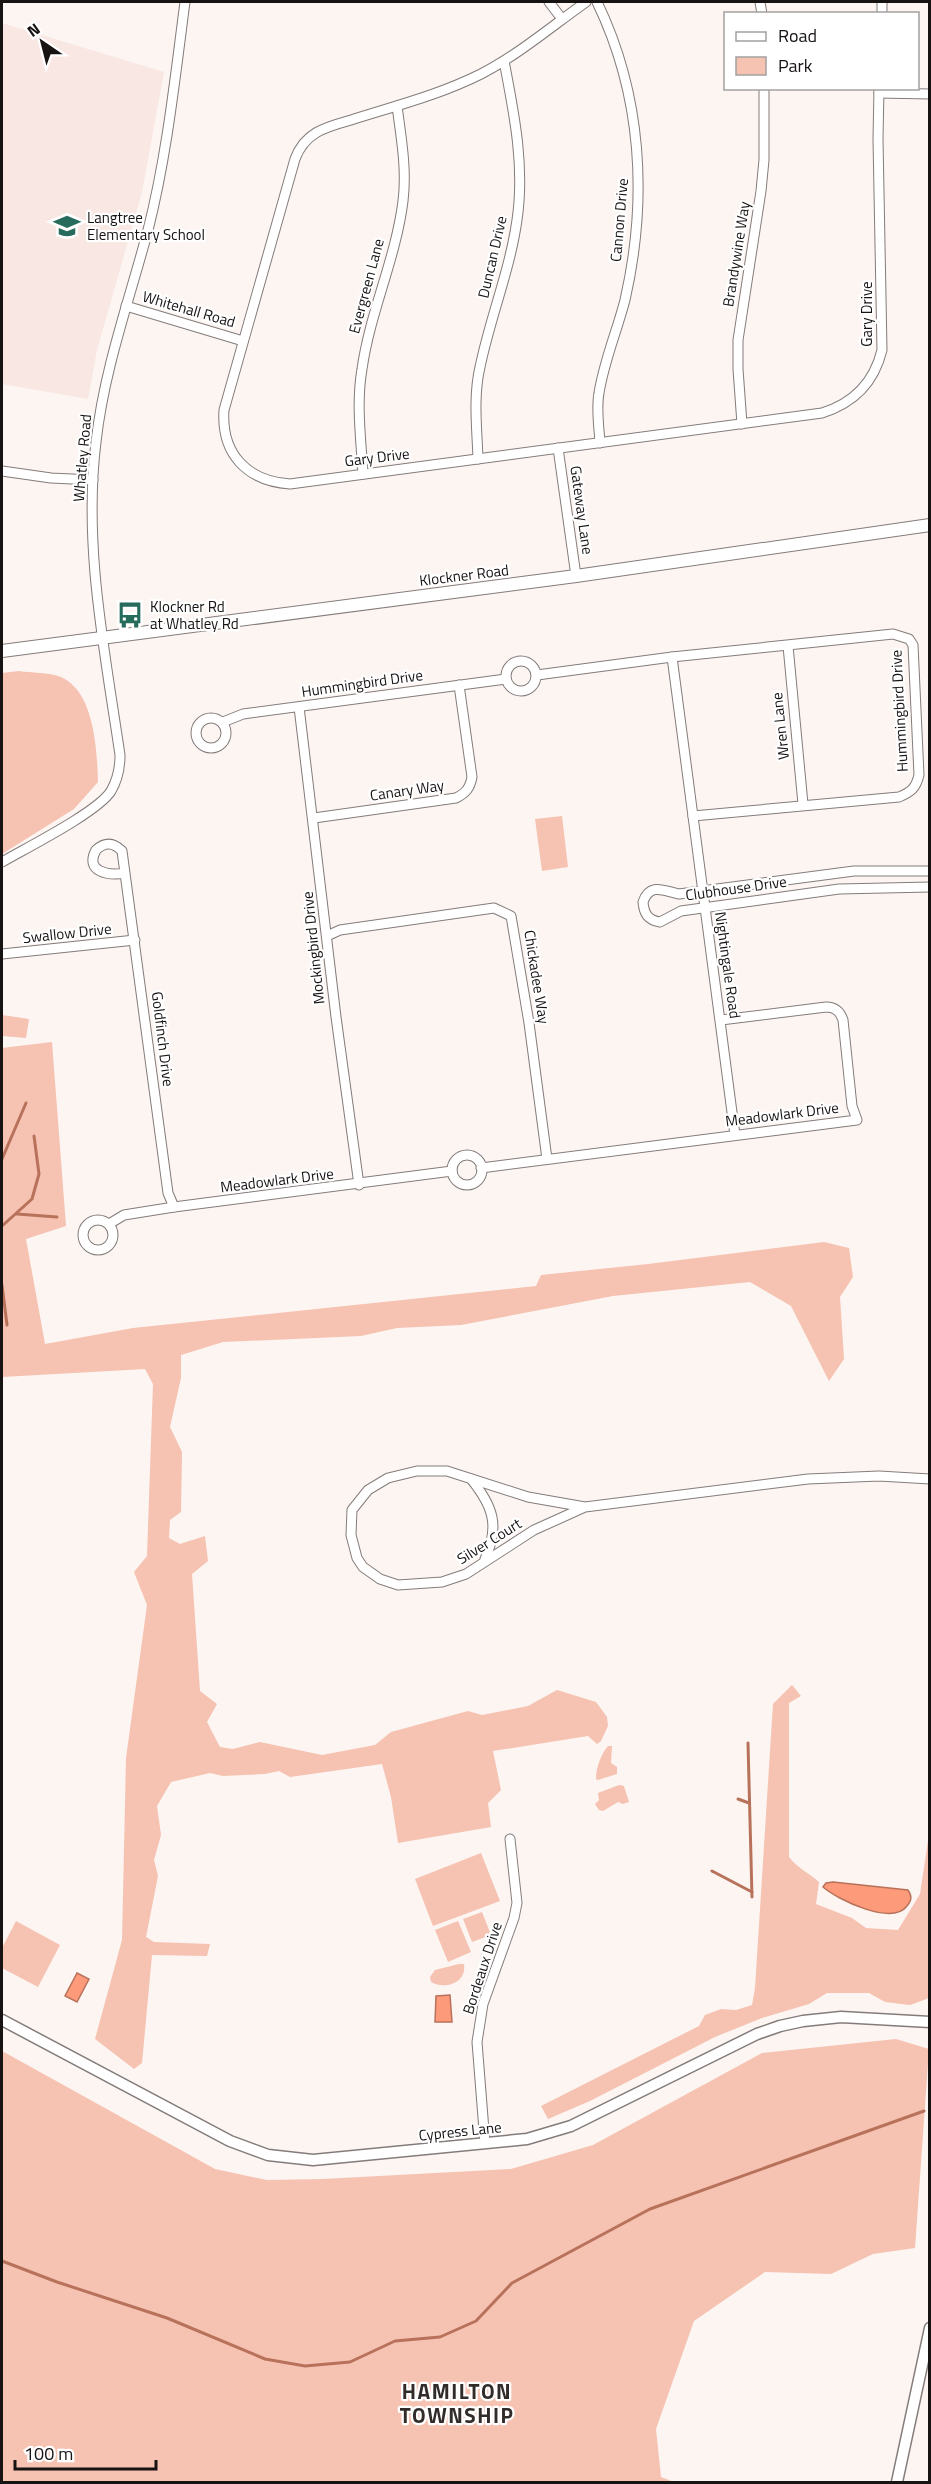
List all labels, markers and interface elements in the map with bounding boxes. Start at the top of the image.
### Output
north arrow [12,12,72,72]
legend [724,12,919,90]
text: N [22,17,45,43]
text: Road [778,22,817,49]
text: Park [778,52,813,79]
street label: Cannon Drive [604,177,634,263]
street label: Brandywine Way [716,200,756,308]
place label: Langtree Elementary School [87,206,205,246]
school or university icon: Langtree Elementary School [52,211,82,241]
street label: Duncan Drive [471,214,513,300]
street label: Evergreen Lane [342,236,390,336]
street label: Gary Drive [855,281,878,347]
street label: Whitehall Road [140,285,238,333]
street label: Whatley Road [67,413,97,503]
street label: Gary Drive [343,442,411,472]
street label: Gateway Lane [564,464,600,556]
street label: Klockner Road [418,558,510,592]
place label: Klockner Rd at Whatley Rd [150,595,239,635]
bus stop icon: Klockner Rd at Whatley Rd [115,600,145,630]
street label: Hummingbird Drive [884,649,914,773]
street label: Hummingbird Drive [300,663,424,703]
street label: Wren Lane [765,691,795,761]
street label: Canary Way [368,773,446,807]
street label: Clubhouse Drive [684,870,788,906]
street label: Mockingbird Drive [296,890,330,1006]
street label: Nightingale Road [709,910,747,1020]
street label: Swallow Drive [21,917,113,949]
street label: Chickadee Way [518,928,556,1026]
street label: Goldfinch Drive [146,990,180,1088]
street label: Meadowlark Drive [724,1096,840,1132]
street label: Meadowlark Drive [219,1162,335,1198]
street label: Silver Court [452,1512,526,1570]
street label: Bordeaux Drive [456,1919,508,2017]
street label: Cypress Lane [417,2115,503,2147]
district label: HAMILTON TOWNSHIP [400,2375,514,2431]
scale bar [15,2433,156,2471]
text: 100 m [24,2440,73,2467]

